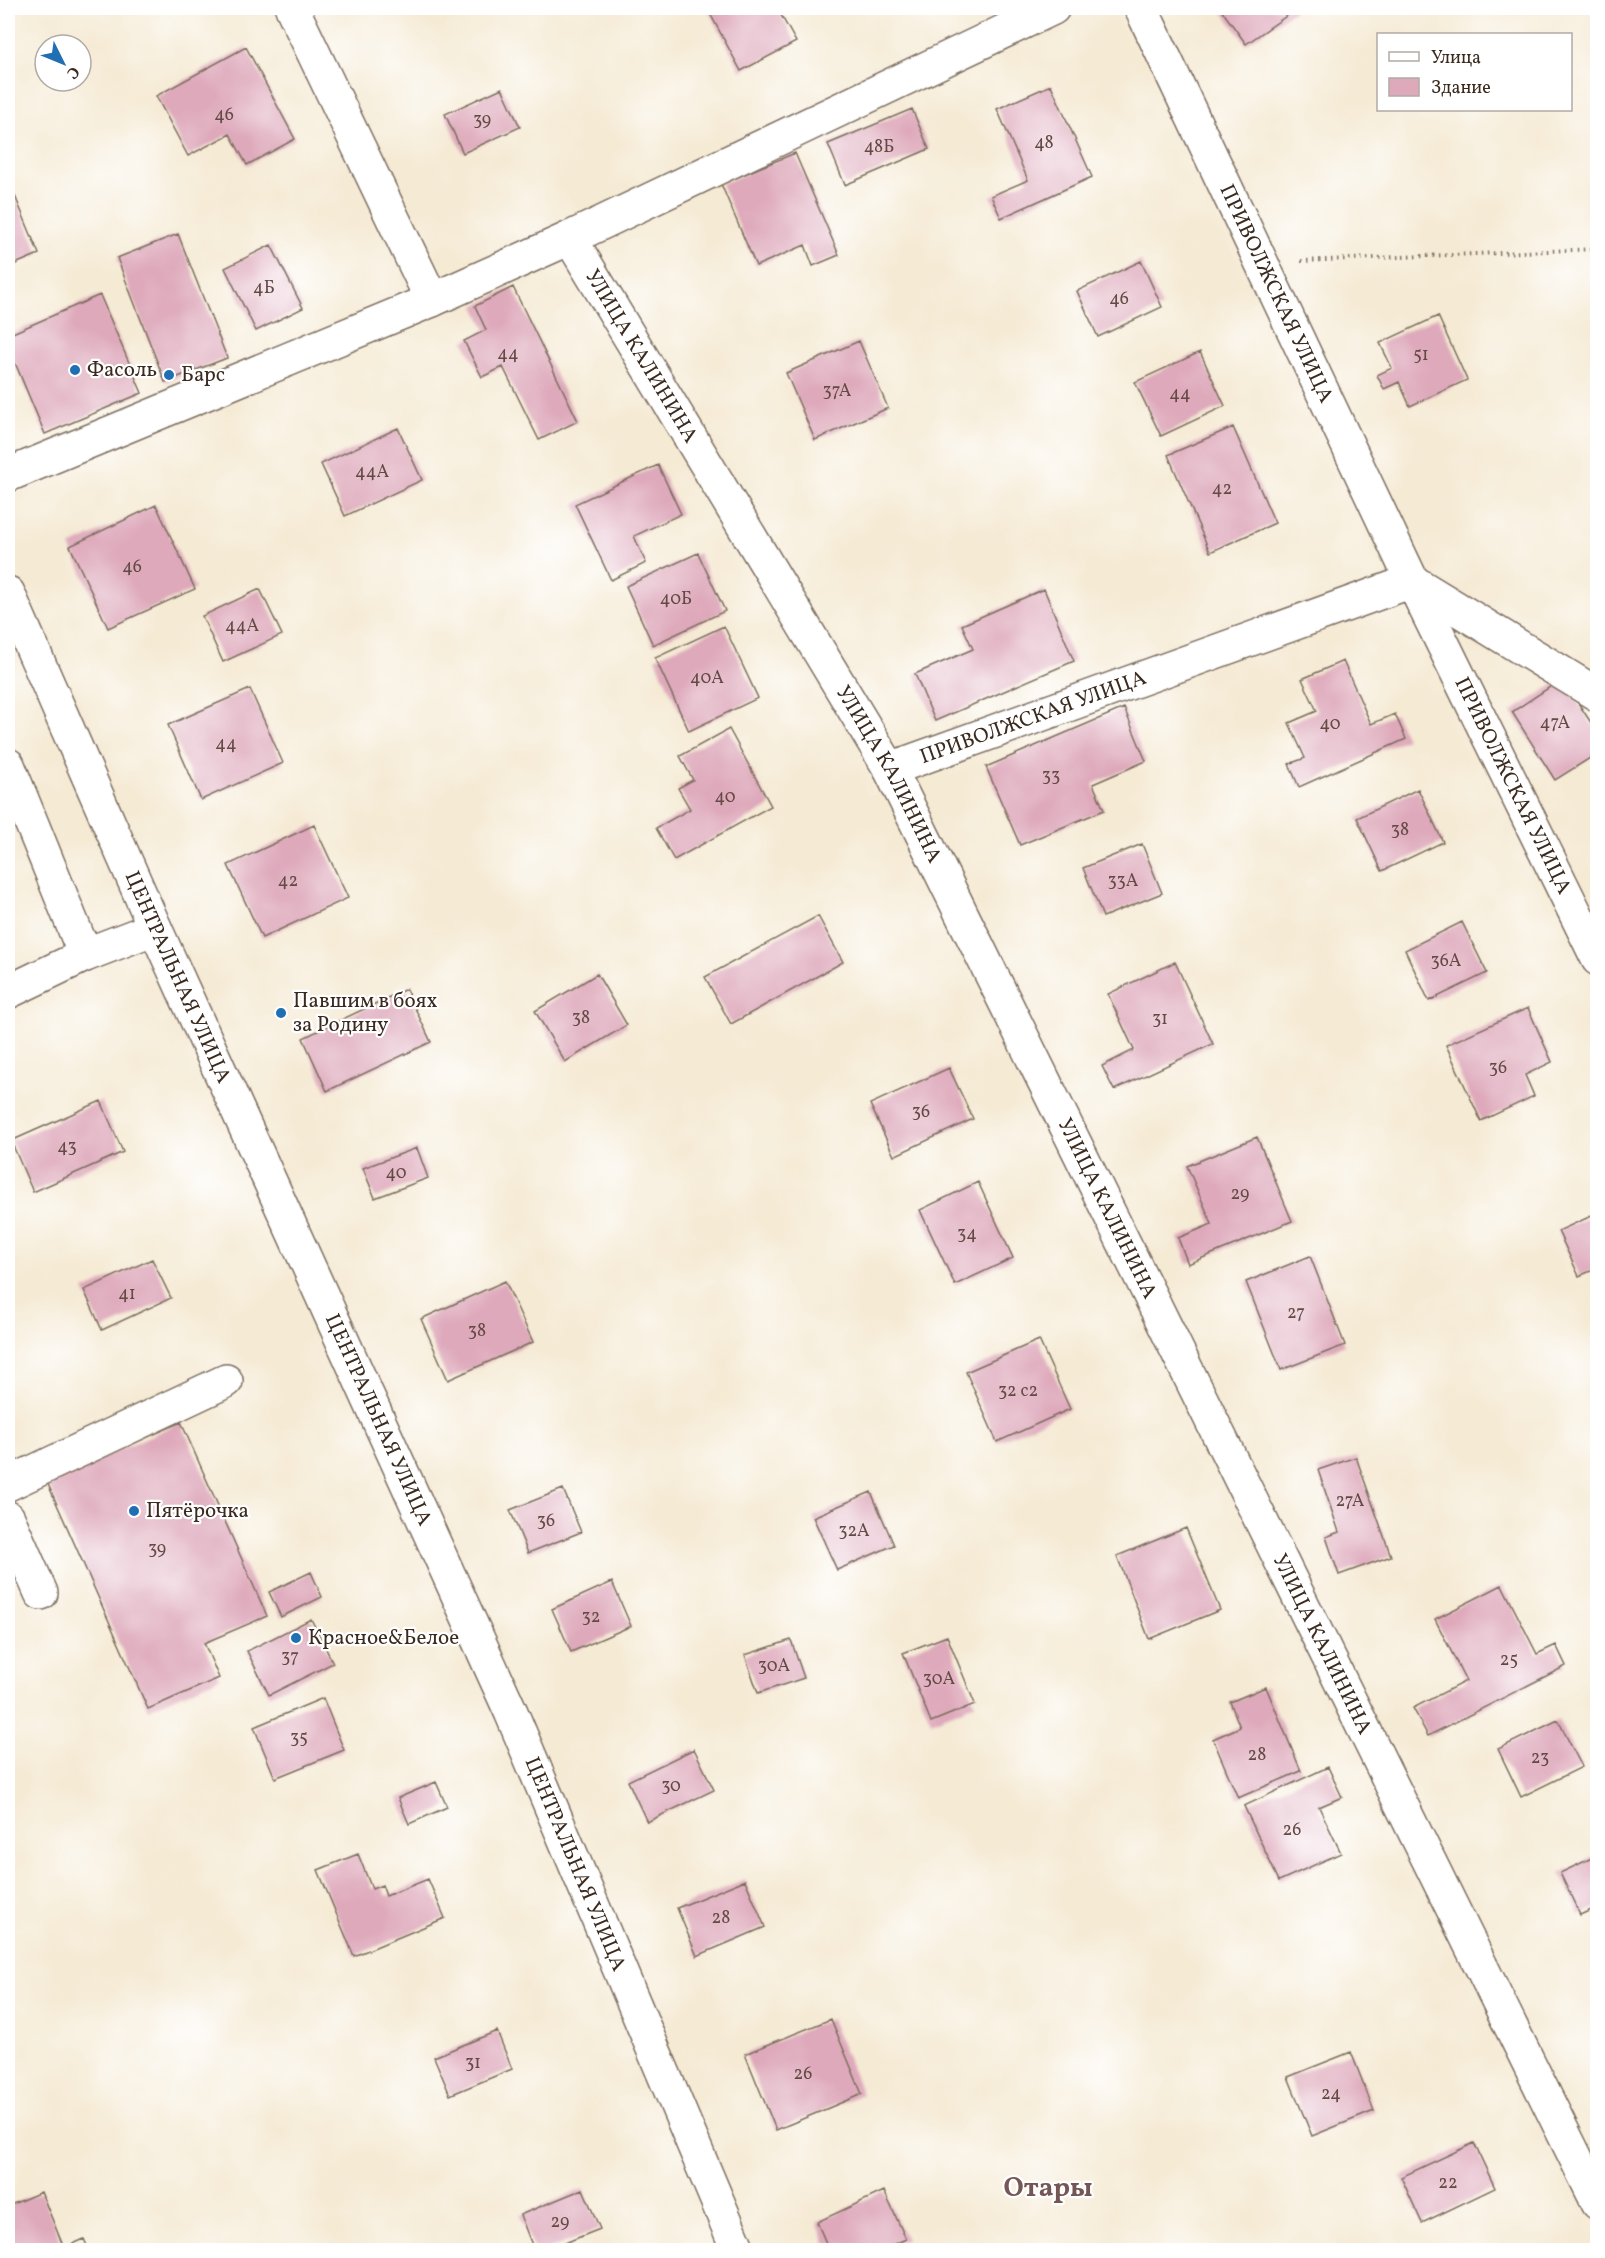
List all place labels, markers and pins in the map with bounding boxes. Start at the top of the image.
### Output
place label: Фасоль [87,356,157,385]
place label: Барс [181,361,225,390]
marker: Фасоль [68,363,82,377]
marker: Барс [162,368,176,382]
place label: Павшим в боях за Родину [293,987,437,1040]
marker: Павшим в боях за Родину [274,1006,288,1020]
place label: Пятёрочка [146,1497,249,1526]
marker: Пятёрочка [127,1504,141,1518]
place label: Красное&Белое [308,1624,459,1653]
marker: Красное&Белое [289,1631,303,1645]

